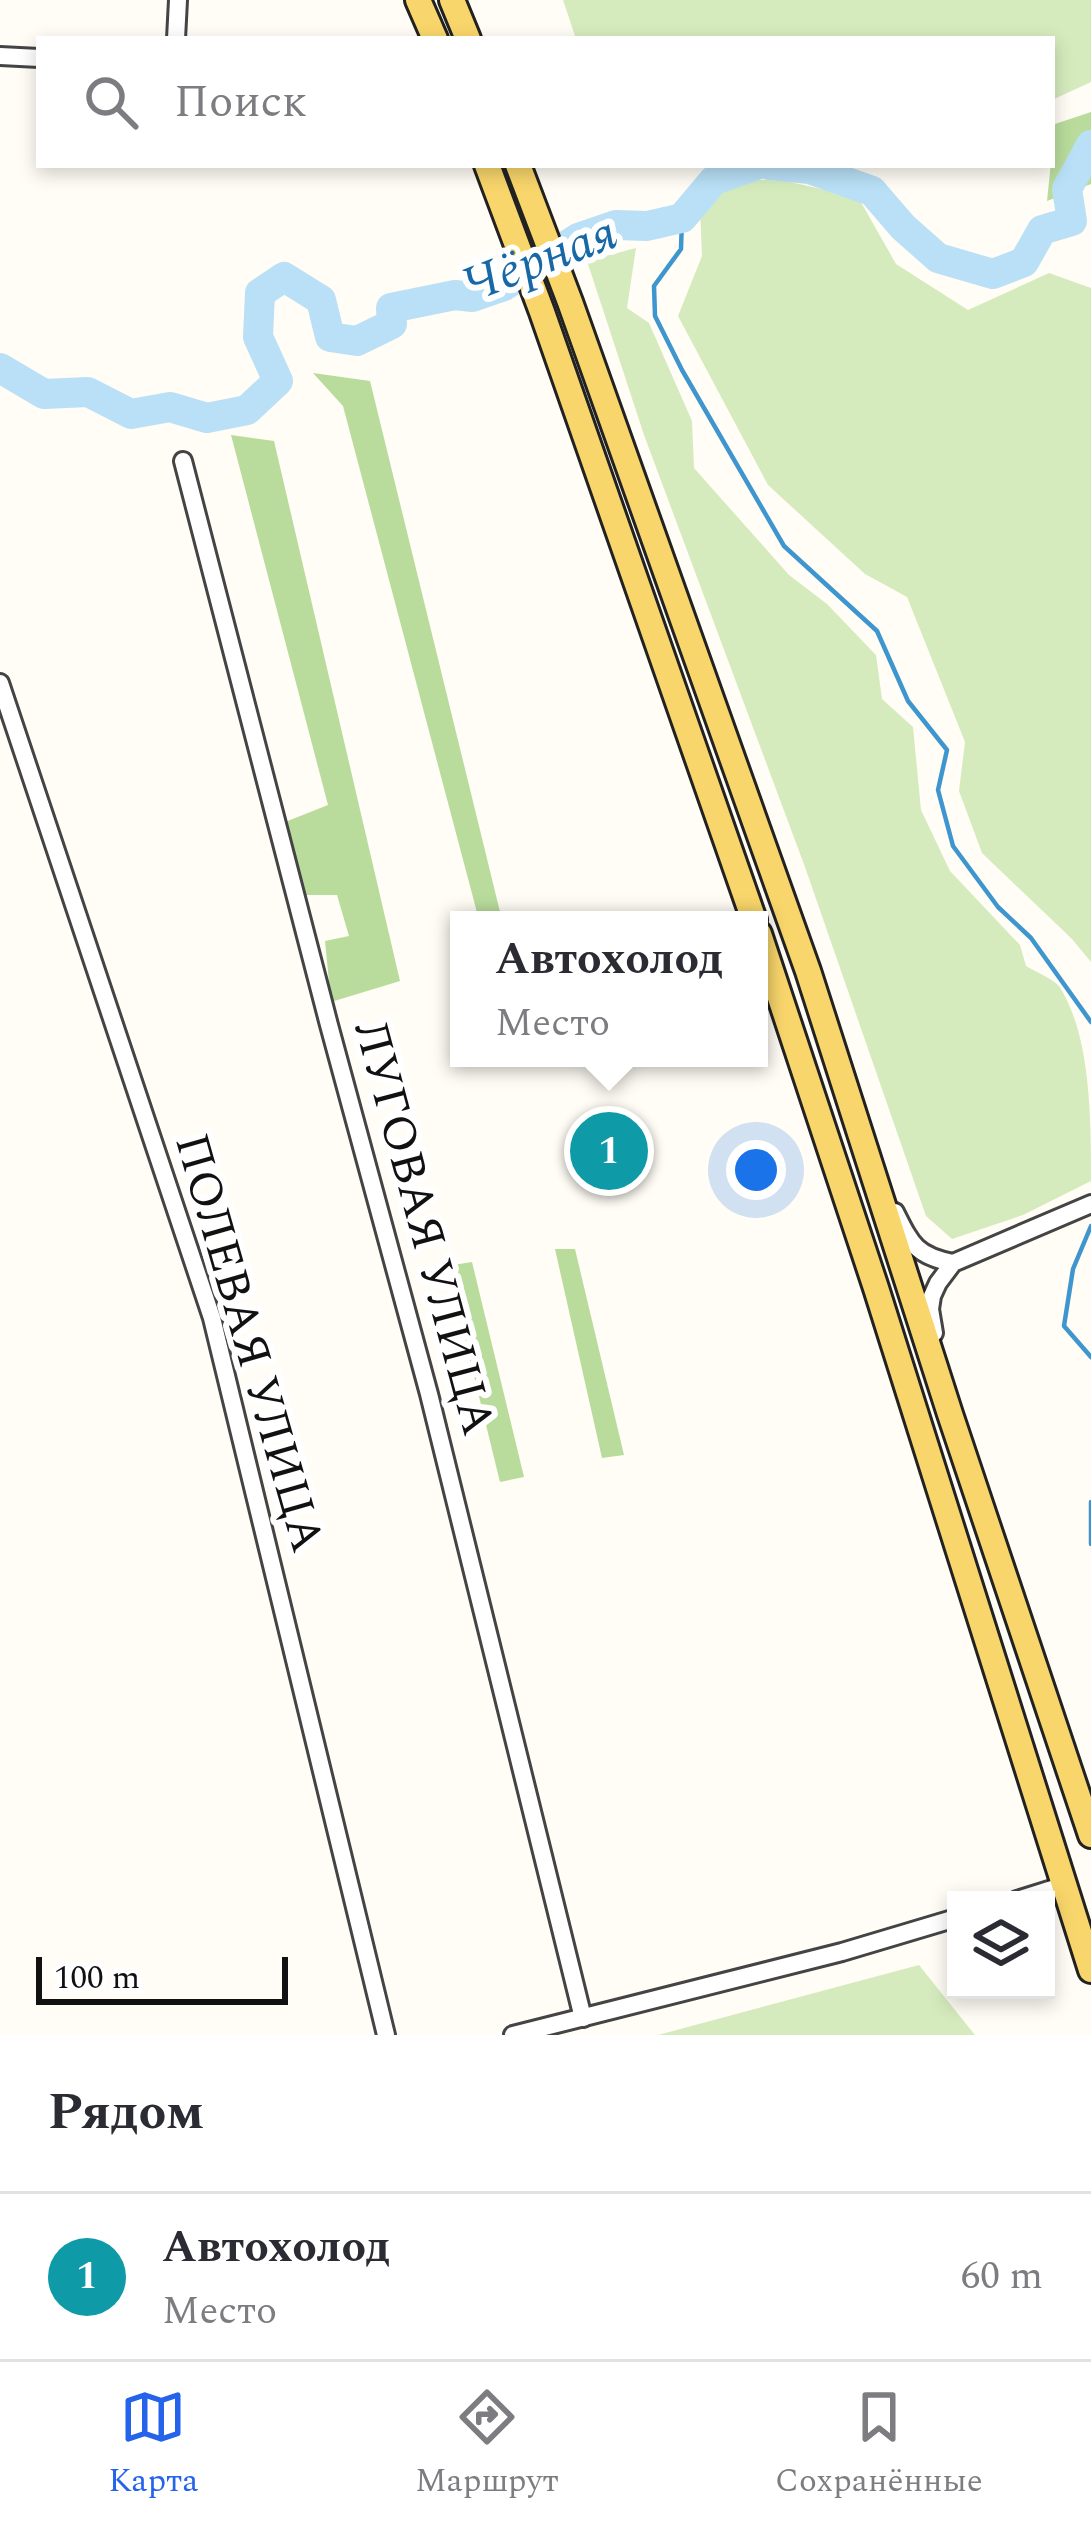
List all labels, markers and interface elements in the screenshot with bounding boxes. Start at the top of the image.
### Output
search box [36,36,1055,168]
text: Поиск [174,68,307,137]
icon: search [78,69,144,135]
water label: Чёрная [451,195,629,325]
popup [450,911,768,1067]
text: Автохолод [495,925,723,994]
text: Место [495,994,610,1053]
street label: ЛУГОВАЯ УЛИЦА [333,1012,515,1444]
pin: 1 [570,1106,648,1196]
street label: ПОЛЕВАЯ УЛИЦА [154,1125,344,1561]
your location [726,1140,786,1200]
map controls [947,1891,1055,1999]
button: layers [947,1891,1055,1999]
scale bar [36,1951,288,2004]
text: 100 m [54,1953,140,2003]
text: Рядом [48,2074,204,2152]
text: Автохолод [162,2213,390,2282]
text: 1 [76,2247,98,2306]
text: 60 m [961,2247,1043,2306]
text: Место [162,2282,277,2341]
tab: Карта [108,2384,199,2506]
tab: Маршрут [415,2384,559,2506]
tab: Сохранённые [775,2384,983,2506]

